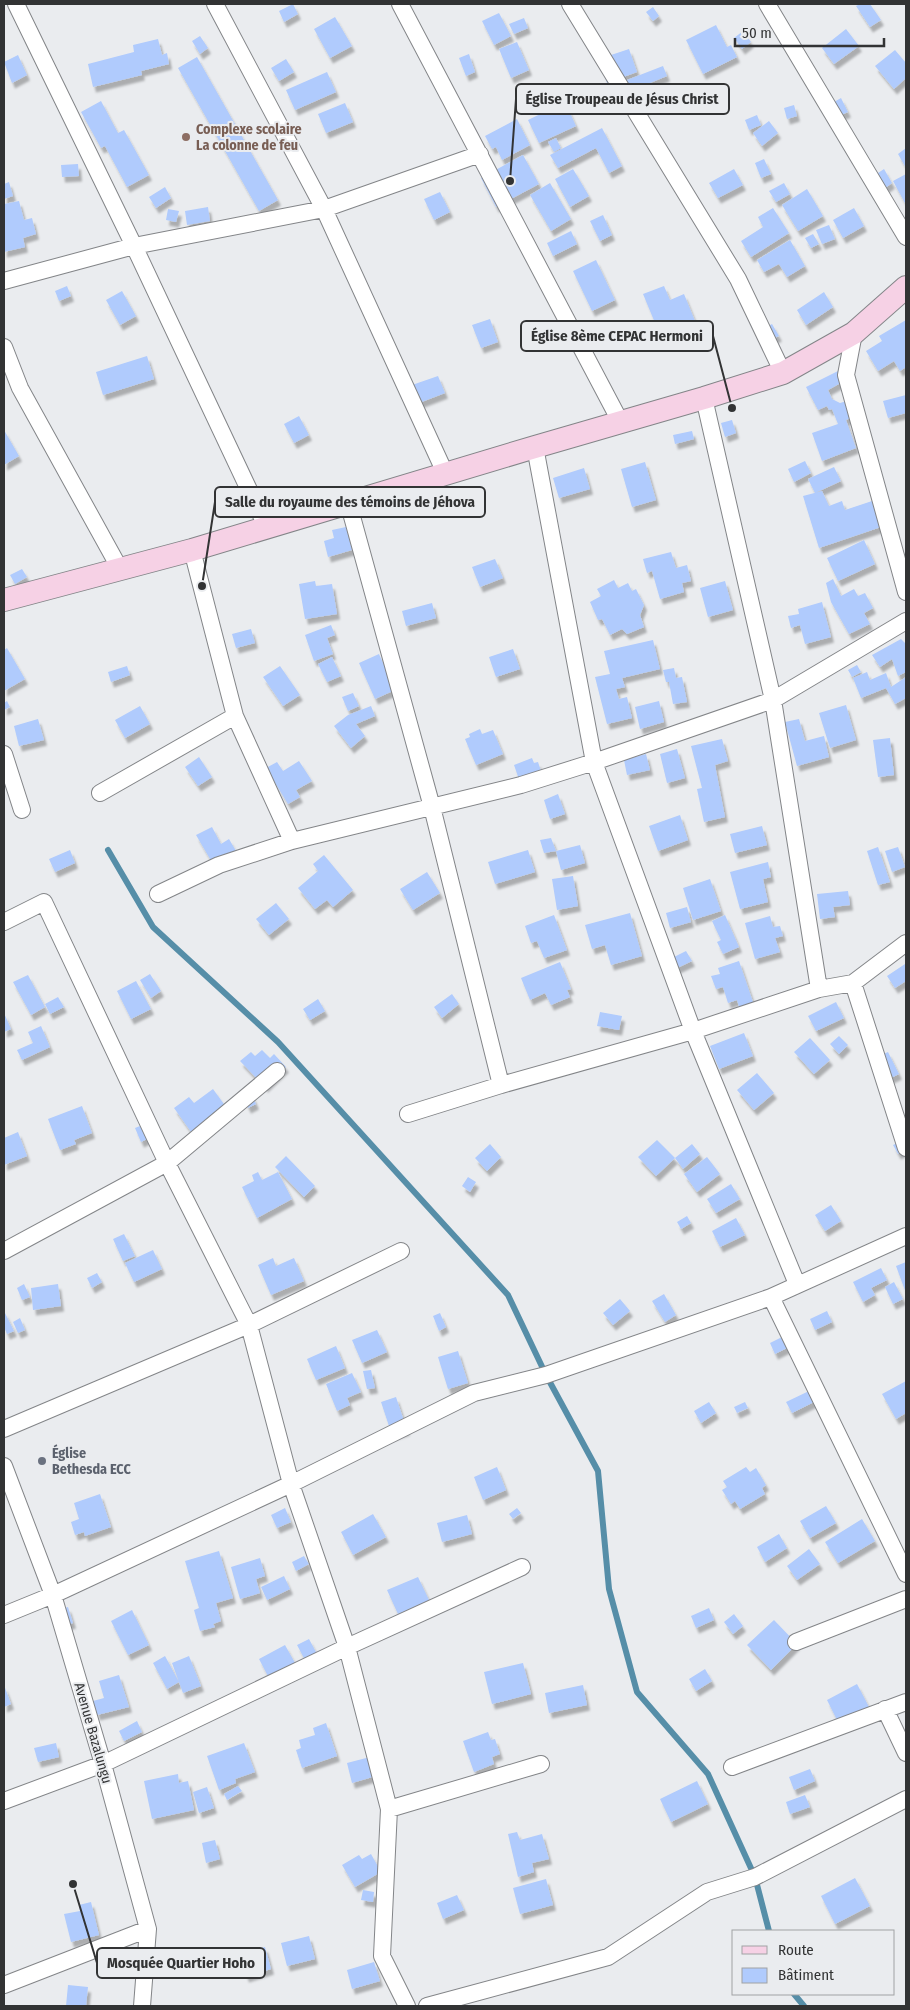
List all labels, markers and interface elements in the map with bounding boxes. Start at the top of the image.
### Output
scale bar [735,15,884,47]
text: 50 m [742,24,772,42]
callout: Église Troupeau de Jésus Christ [516,84,729,114]
text: Église Troupeau de Jésus Christ [526,90,719,108]
place label: Complexe scolaire La colonne de feu [196,121,301,154]
marker: Complexe scolaire La colonne de feu [180,131,192,143]
callout: Église 8ème CEPAC Hermoni [521,321,713,351]
text: Église 8ème CEPAC Hermoni [531,327,703,345]
callout: Salle du royaume des témoins de Jéhova [215,487,485,517]
text: Salle du royaume des témoins de Jéhova [225,493,476,511]
place label: Église Bethesda ECC [52,1444,131,1478]
marker: Église Bethesda ECC [36,1455,48,1467]
street label: Avenue Bazalungu [70,1681,116,1785]
legend [732,1930,895,1995]
text: Route [778,1941,814,1959]
callout: Mosquée Quartier Hoho [97,1948,265,1978]
text: Mosquée Quartier Hoho [107,1954,255,1972]
text: Bâtiment [778,1966,834,1984]

